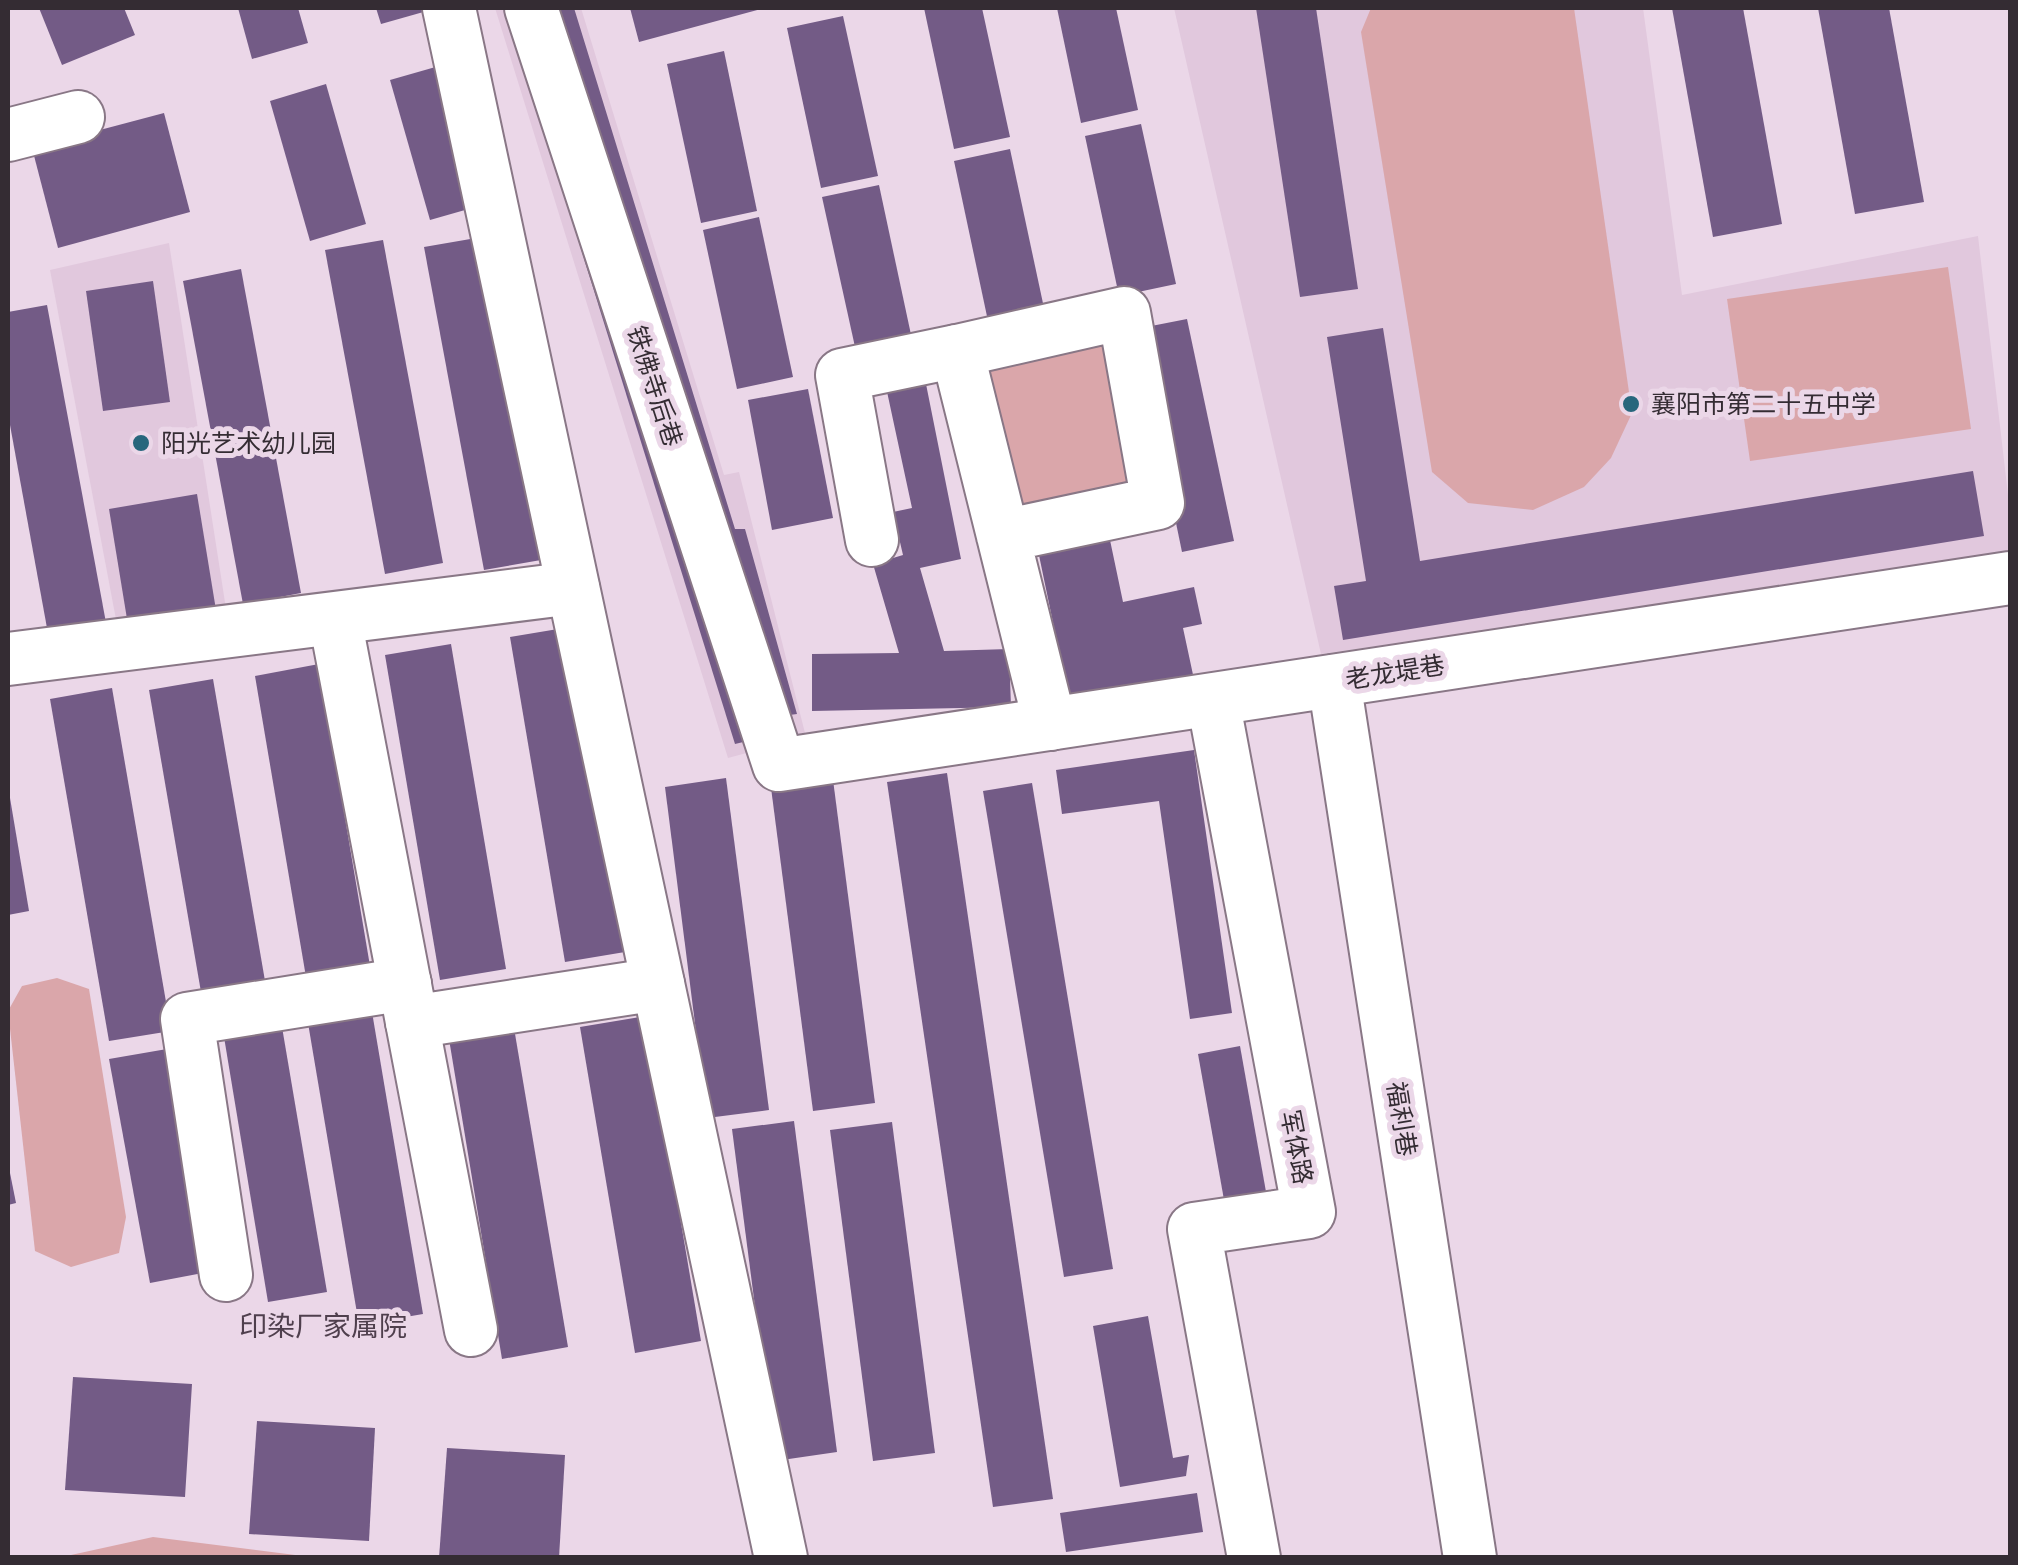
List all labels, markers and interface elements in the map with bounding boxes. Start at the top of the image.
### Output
street label: 铁佛寺后巷 [620,322,688,450]
place label: 襄阳市第二十五中学 [1651,390,1876,420]
marker: 襄阳市第二十五中学 [1620,393,1642,415]
place label: 阳光艺术幼儿园 [161,429,336,459]
marker: 阳光艺术幼儿园 [130,432,152,454]
street label: 老龙堤巷 [1343,650,1447,696]
street label: 福利巷 [1380,1080,1422,1159]
street label: 军体路 [1274,1108,1318,1187]
district label: 印染厂家属院 [239,1310,407,1344]

